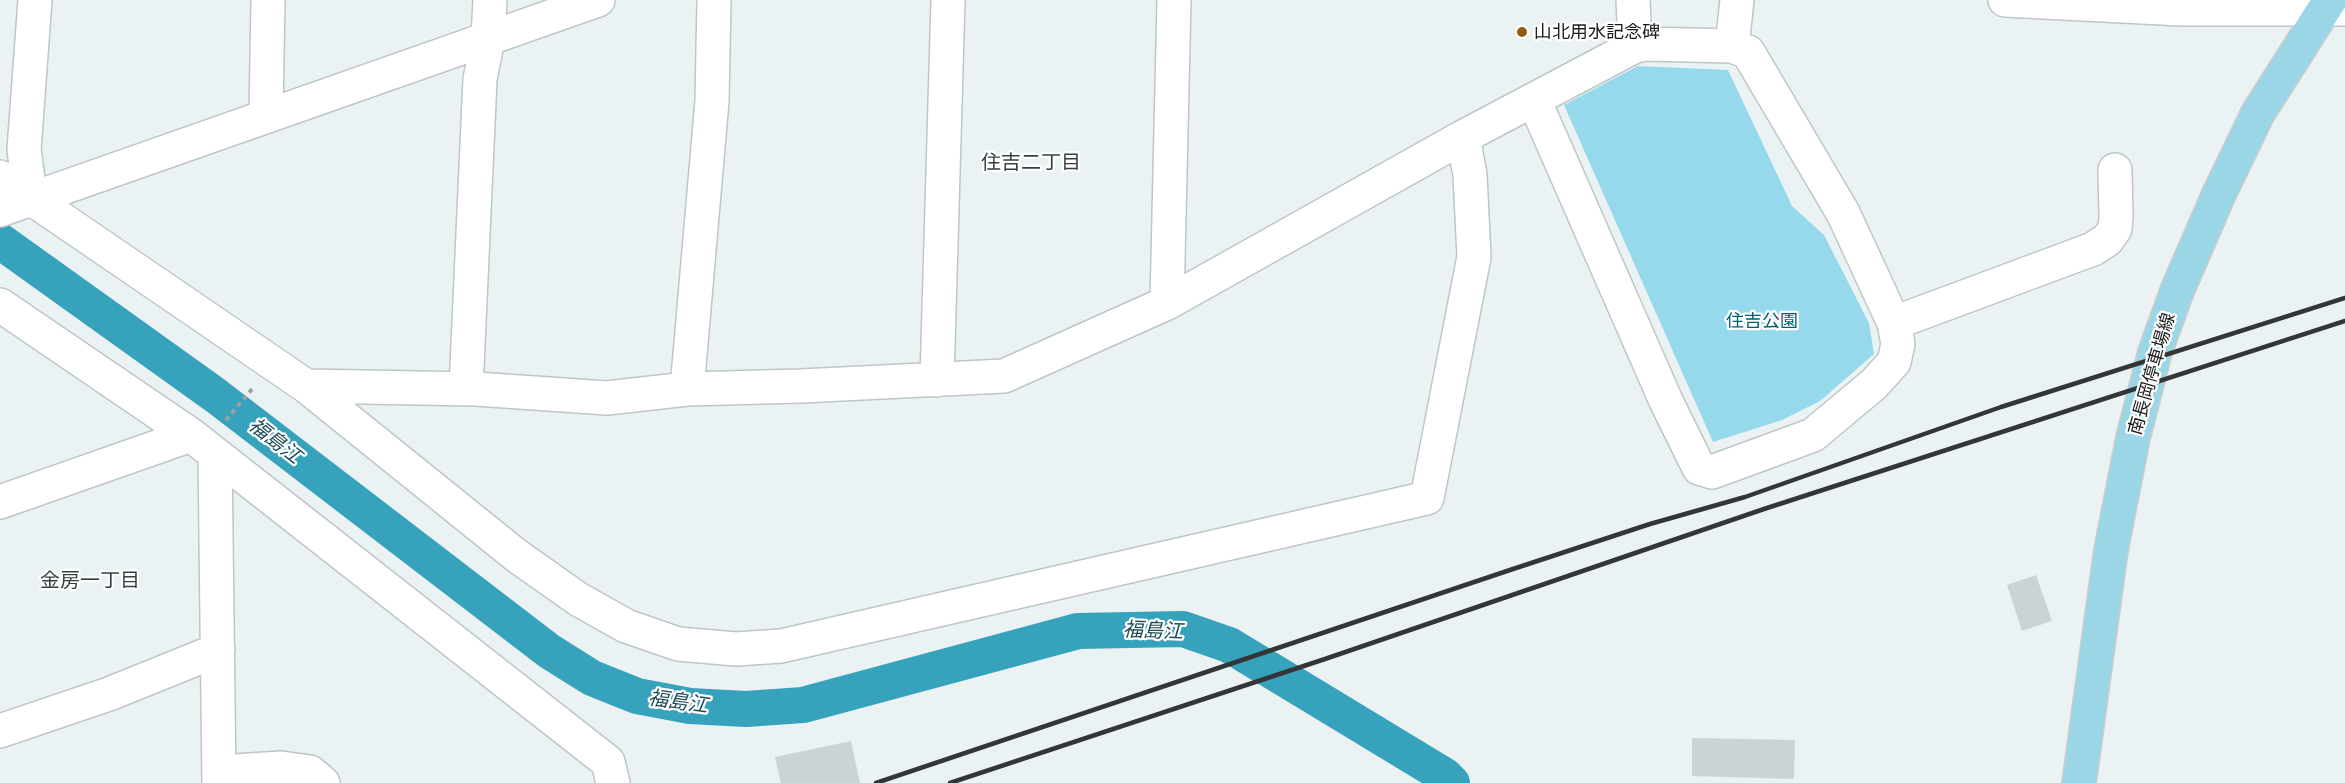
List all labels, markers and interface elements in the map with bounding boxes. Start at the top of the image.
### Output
place label: 山北用水記念碑 [1534,21,1660,43]
marker: 山北用水記念碑 [1515,25,1529,39]
district label: 住吉二丁目 [981,151,1081,175]
park label: 住吉公園 [1726,310,1798,332]
street label: 南長岡停車場線 [2124,310,2180,438]
water label: 福島江 [244,413,306,469]
district label: 金房一丁目 [40,569,140,593]
water label: 福島江 [1123,618,1183,644]
water label: 福島江 [647,686,709,718]

